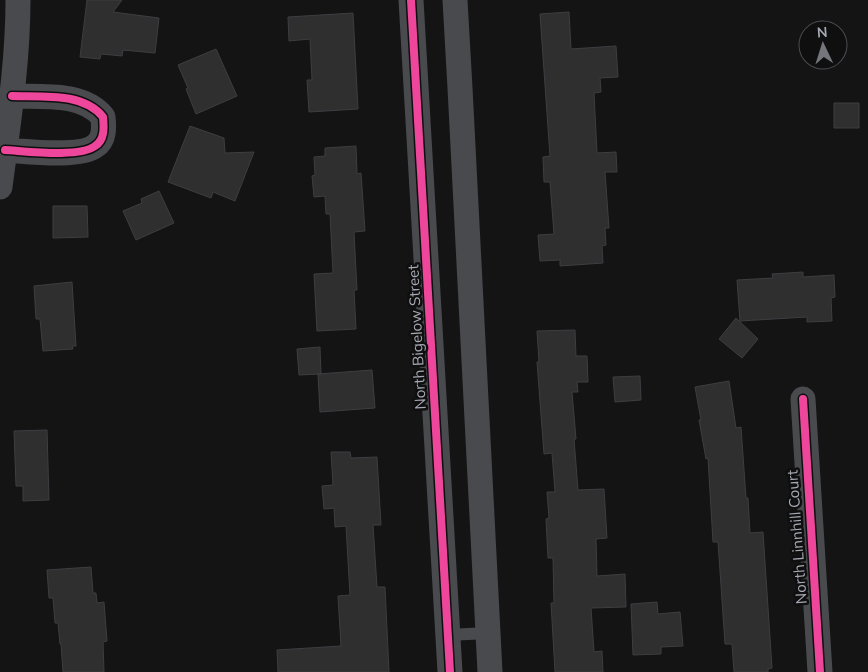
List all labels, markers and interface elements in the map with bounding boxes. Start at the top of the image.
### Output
north arrow [798,20,848,70]
text: N [816,23,828,41]
street label: North Bigelow Street [403,264,430,410]
street label: North Linnhill Court [782,469,811,605]

